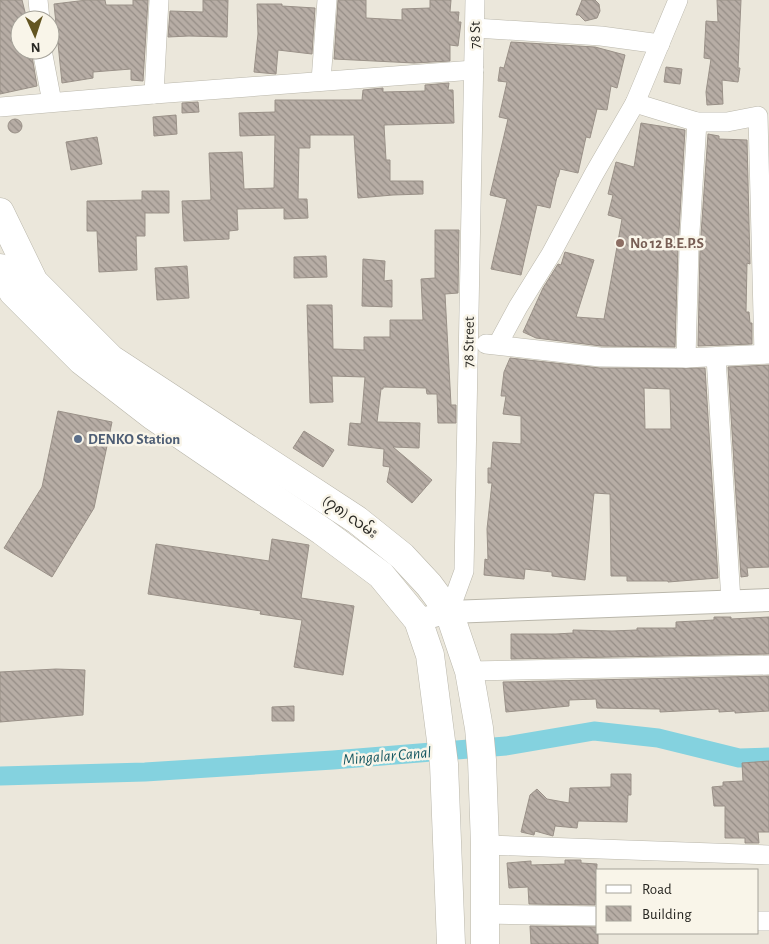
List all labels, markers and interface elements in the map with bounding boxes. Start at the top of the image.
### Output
north arrow [10,10,60,60]
street label: 78 St [468,21,483,49]
text: N [30,40,41,54]
place label: No 12 B.E.P.S [630,236,704,251]
marker: No 12 B.E.P.S [614,237,626,249]
street label: 78 Street [461,316,477,368]
place label: DENKO Station [88,432,180,447]
marker: DENKO Station [72,433,84,445]
street label: (၇၈) လမ်း [318,490,382,545]
water label: Mingalar Canal [342,744,432,768]
legend [596,869,759,934]
text: Road [642,882,672,897]
text: Building [642,907,692,922]

